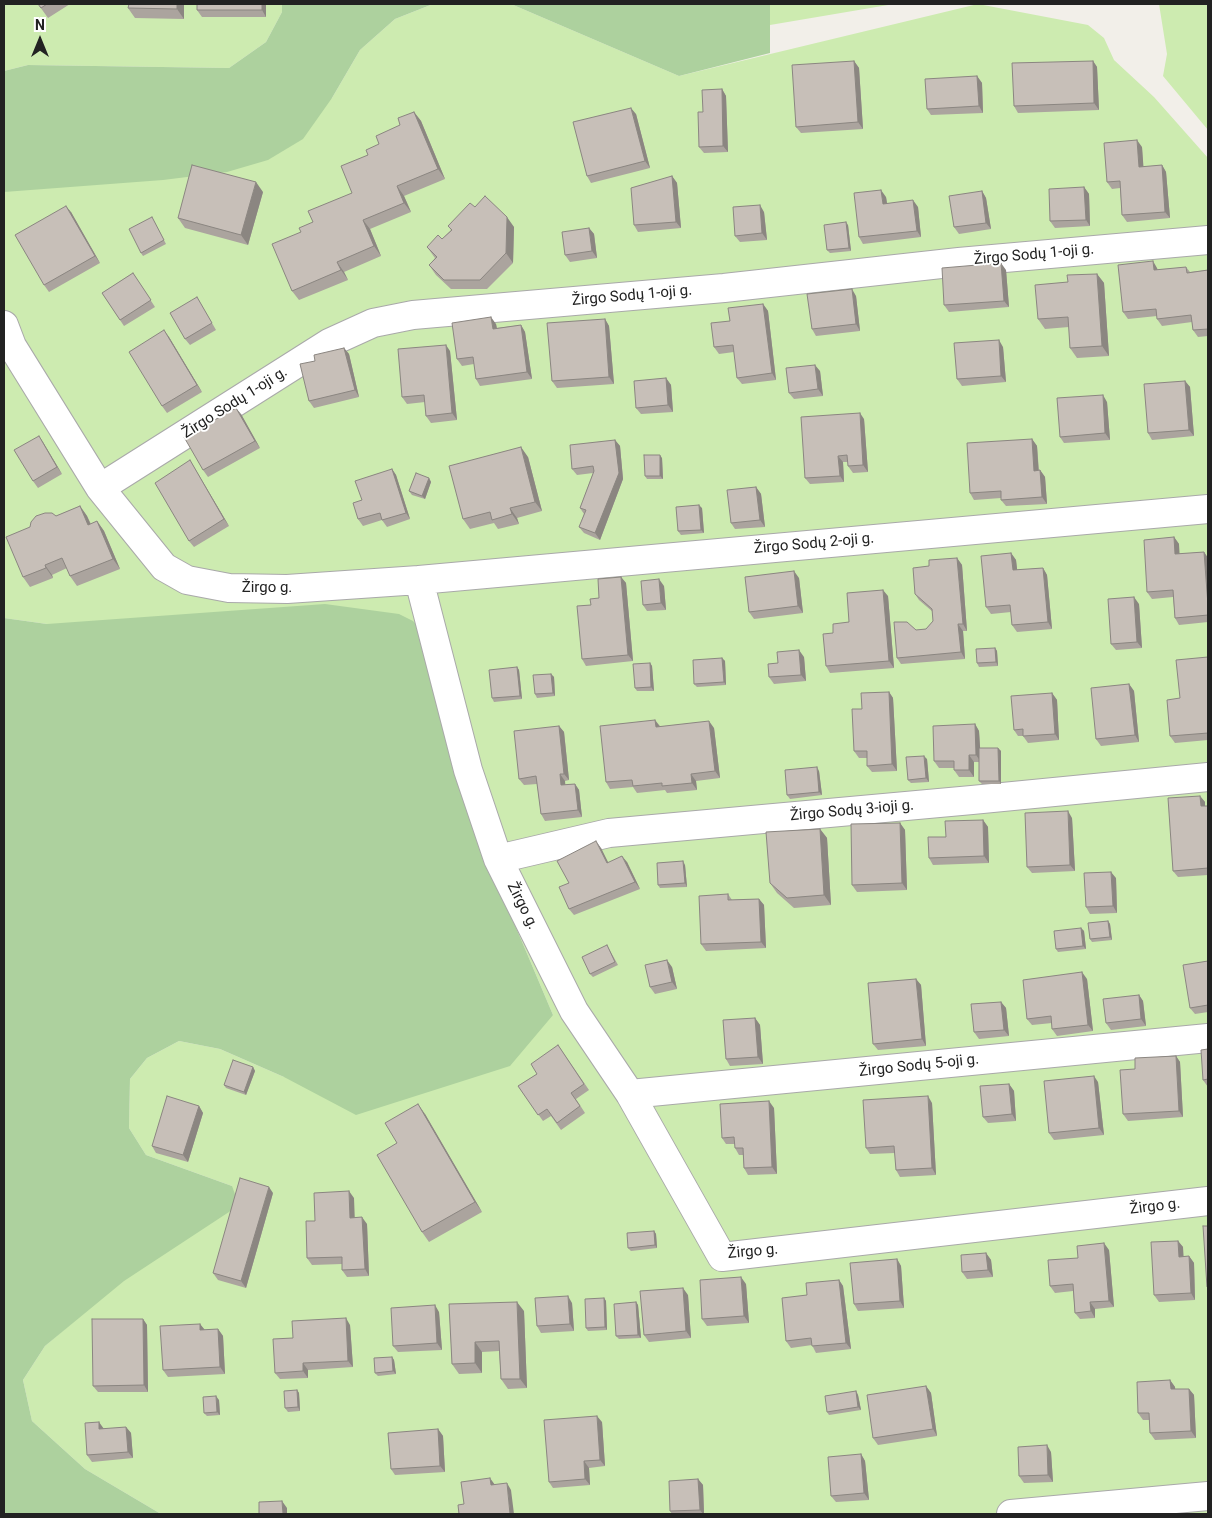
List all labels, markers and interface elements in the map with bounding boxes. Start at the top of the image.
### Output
north arrow [15,15,65,65]
text: N [35,17,45,33]
street label: Žirgo Sodų 1-oji g. [973,241,1095,269]
street label: Žirgo Sodų 1-oji g. [571,282,693,310]
street label: Žirgo Sodų 1-oji g. [179,363,291,443]
street label: Žirgo Sodų 2-oji g. [753,530,875,558]
street label: Žirgo g. [242,579,292,597]
street label: Žirgo Sodų 3-ioji g. [789,797,915,825]
street label: Žirgo g. [502,879,542,933]
street label: Žirgo Sodų 5-oji g. [858,1051,980,1081]
street label: Žirgo g. [1129,1195,1181,1219]
street label: Žirgo g. [727,1241,779,1263]

